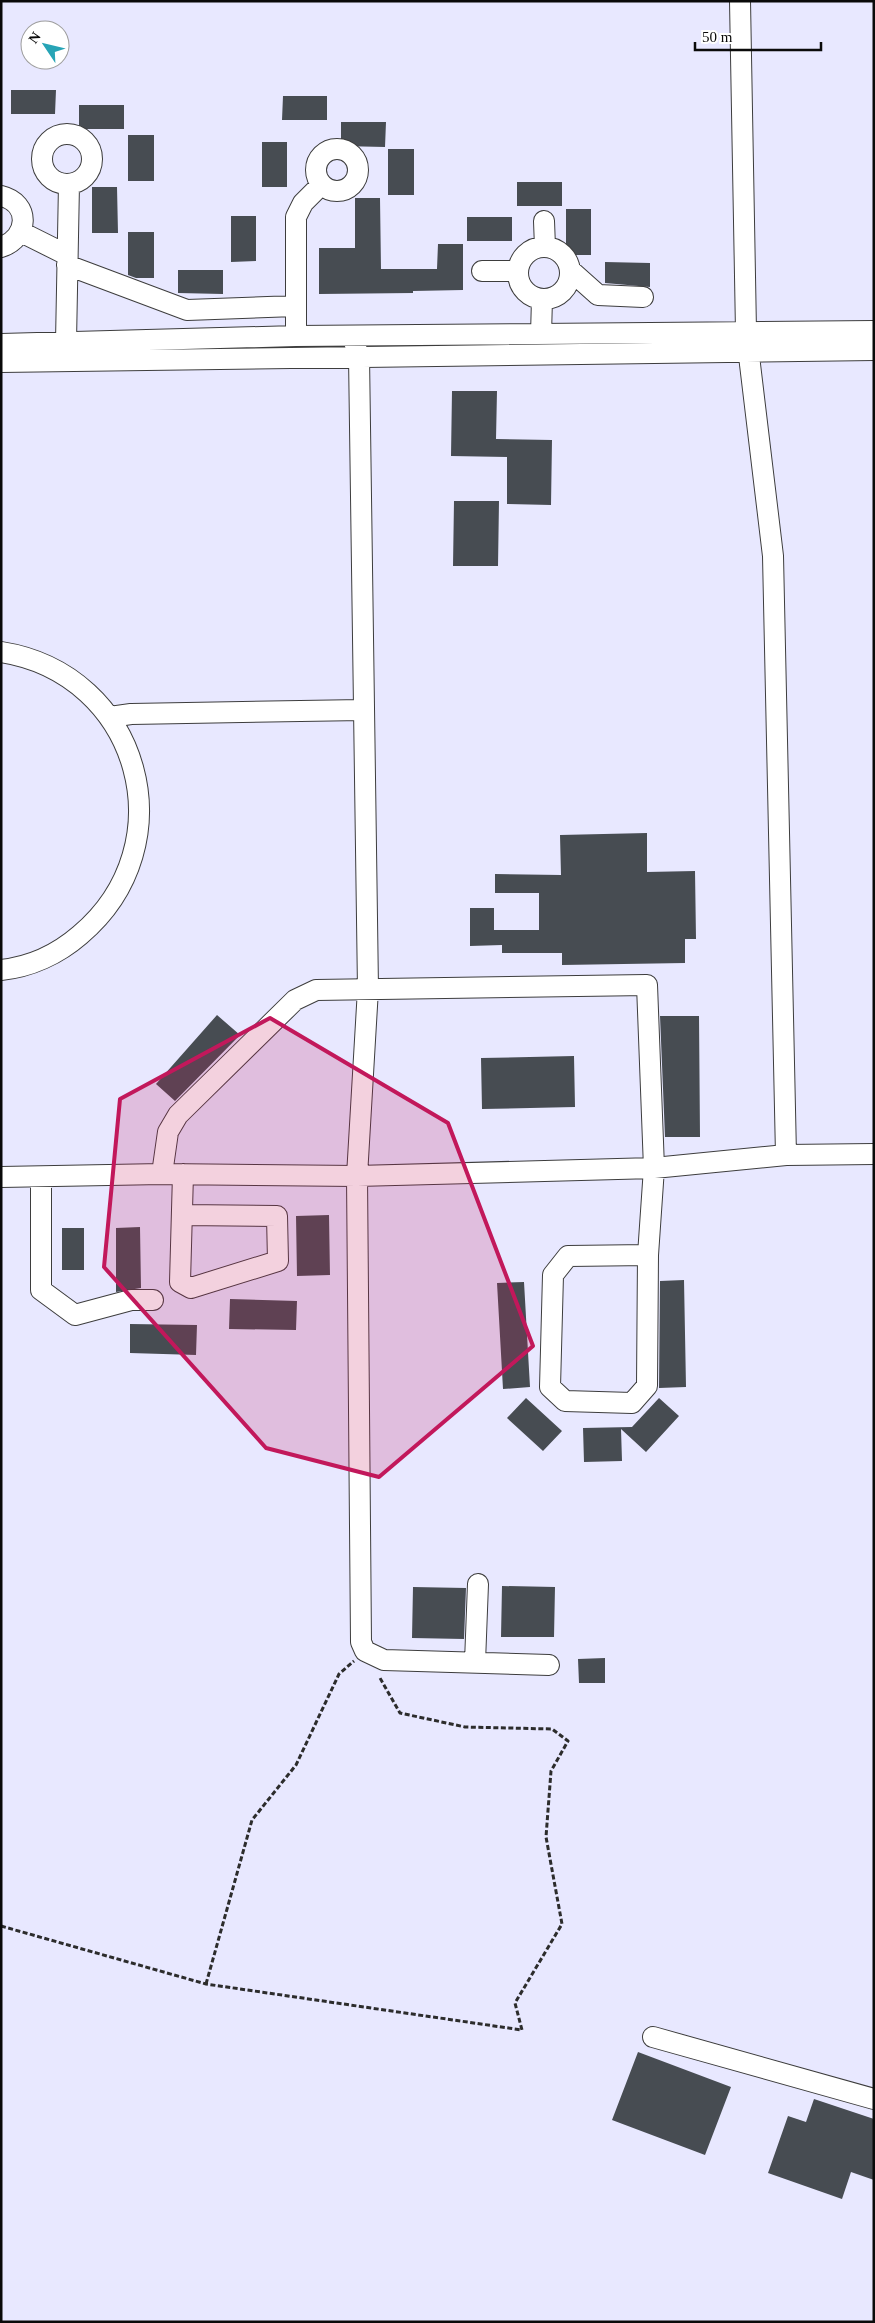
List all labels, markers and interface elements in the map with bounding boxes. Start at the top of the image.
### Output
north arrow [20,20,70,70]
scale bar [695,20,821,52]
text: N [26,29,44,46]
text: 50 m [702,29,733,45]

